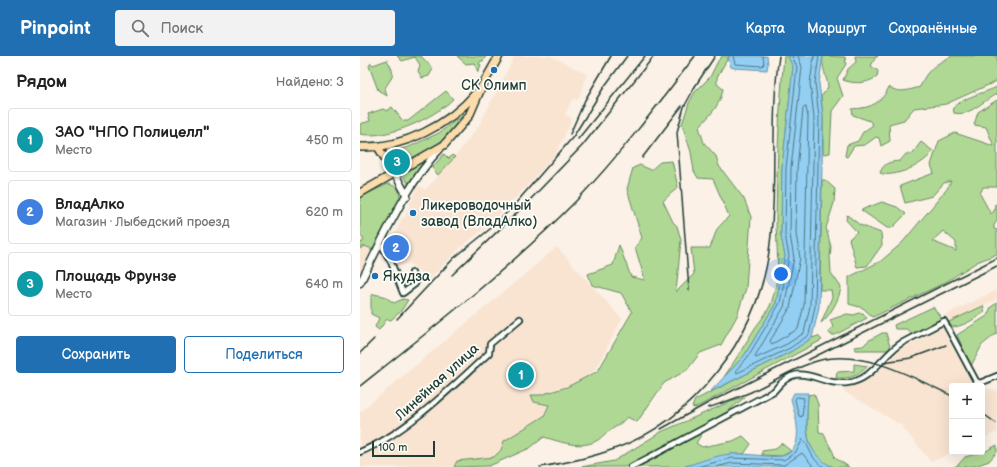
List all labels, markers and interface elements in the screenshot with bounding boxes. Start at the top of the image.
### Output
search box [115,10,395,46]
text: Pinpoint [20,17,91,40]
icon: search [129,17,151,39]
text: Поиск [161,19,203,38]
text: Карта [746,20,785,37]
text: Маршрут [807,20,867,37]
text: Сохранённые [889,20,977,37]
marker: СК Олимп [489,65,499,75]
text: Рядом [16,72,67,92]
text: Найдено: 3 [276,74,344,90]
place label: СК Олимп [461,77,527,94]
text: ЗАО "НПО Полицелл" [55,123,210,142]
text: 1 [27,132,33,148]
text: 450 m [306,132,343,148]
text: Место [55,142,92,158]
pin: 3 [384,147,410,177]
text: ВладАлко [55,195,125,214]
place label: Ликероводочный завод (ВладАлко) [420,197,537,230]
text: 2 [26,204,34,220]
text: 620 m [305,204,343,220]
marker: Ликероводочный завод (ВладАлко) [408,208,418,218]
text: Магазин · Лыбедский проезд [55,214,230,230]
pin: 2 [383,233,409,263]
your location [771,264,791,284]
text: Площадь Фрунзе [55,267,176,286]
place label: Якудза [383,268,431,285]
marker: Якудза [370,271,380,281]
text: 3 [26,276,34,292]
text: 640 m [305,276,343,292]
text: Место [55,286,92,302]
button: Сохранить [16,336,176,373]
button: Поделиться [184,336,344,373]
street label: Линейная улица [391,339,483,425]
pin: 1 [508,360,534,390]
map controls [949,383,985,455]
button: + [949,383,985,419]
button: − [949,419,985,455]
scale bar [372,439,435,458]
text: 100 m [378,441,407,454]

